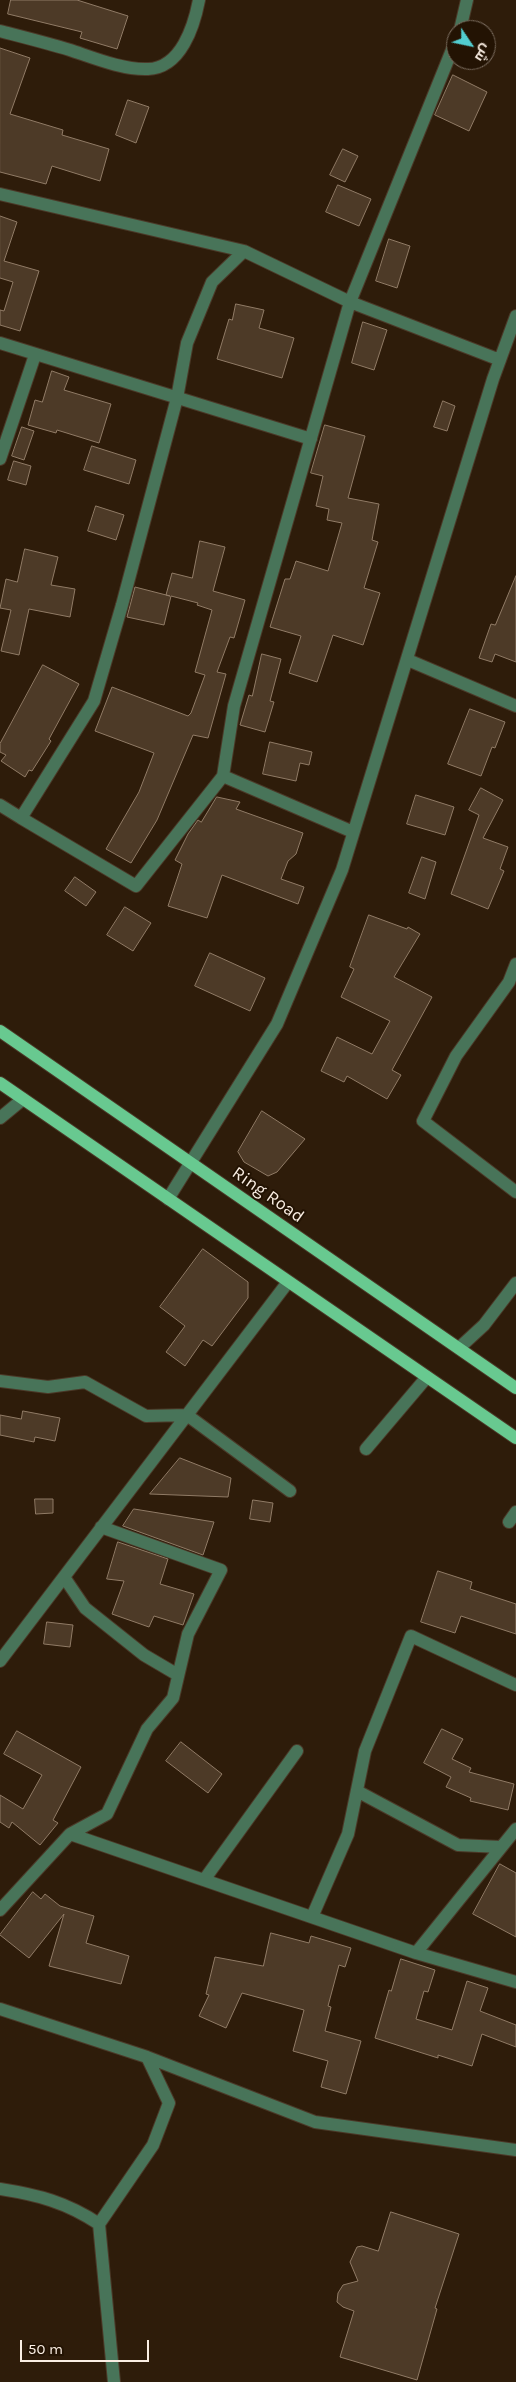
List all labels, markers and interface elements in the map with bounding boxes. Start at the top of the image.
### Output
north arrow [446,20,496,70]
text: ش [471,41,495,65]
street label: Ring Road [228,1162,308,1228]
scale bar [22,2330,151,2362]
text: 50 m [28,2340,63,2358]

